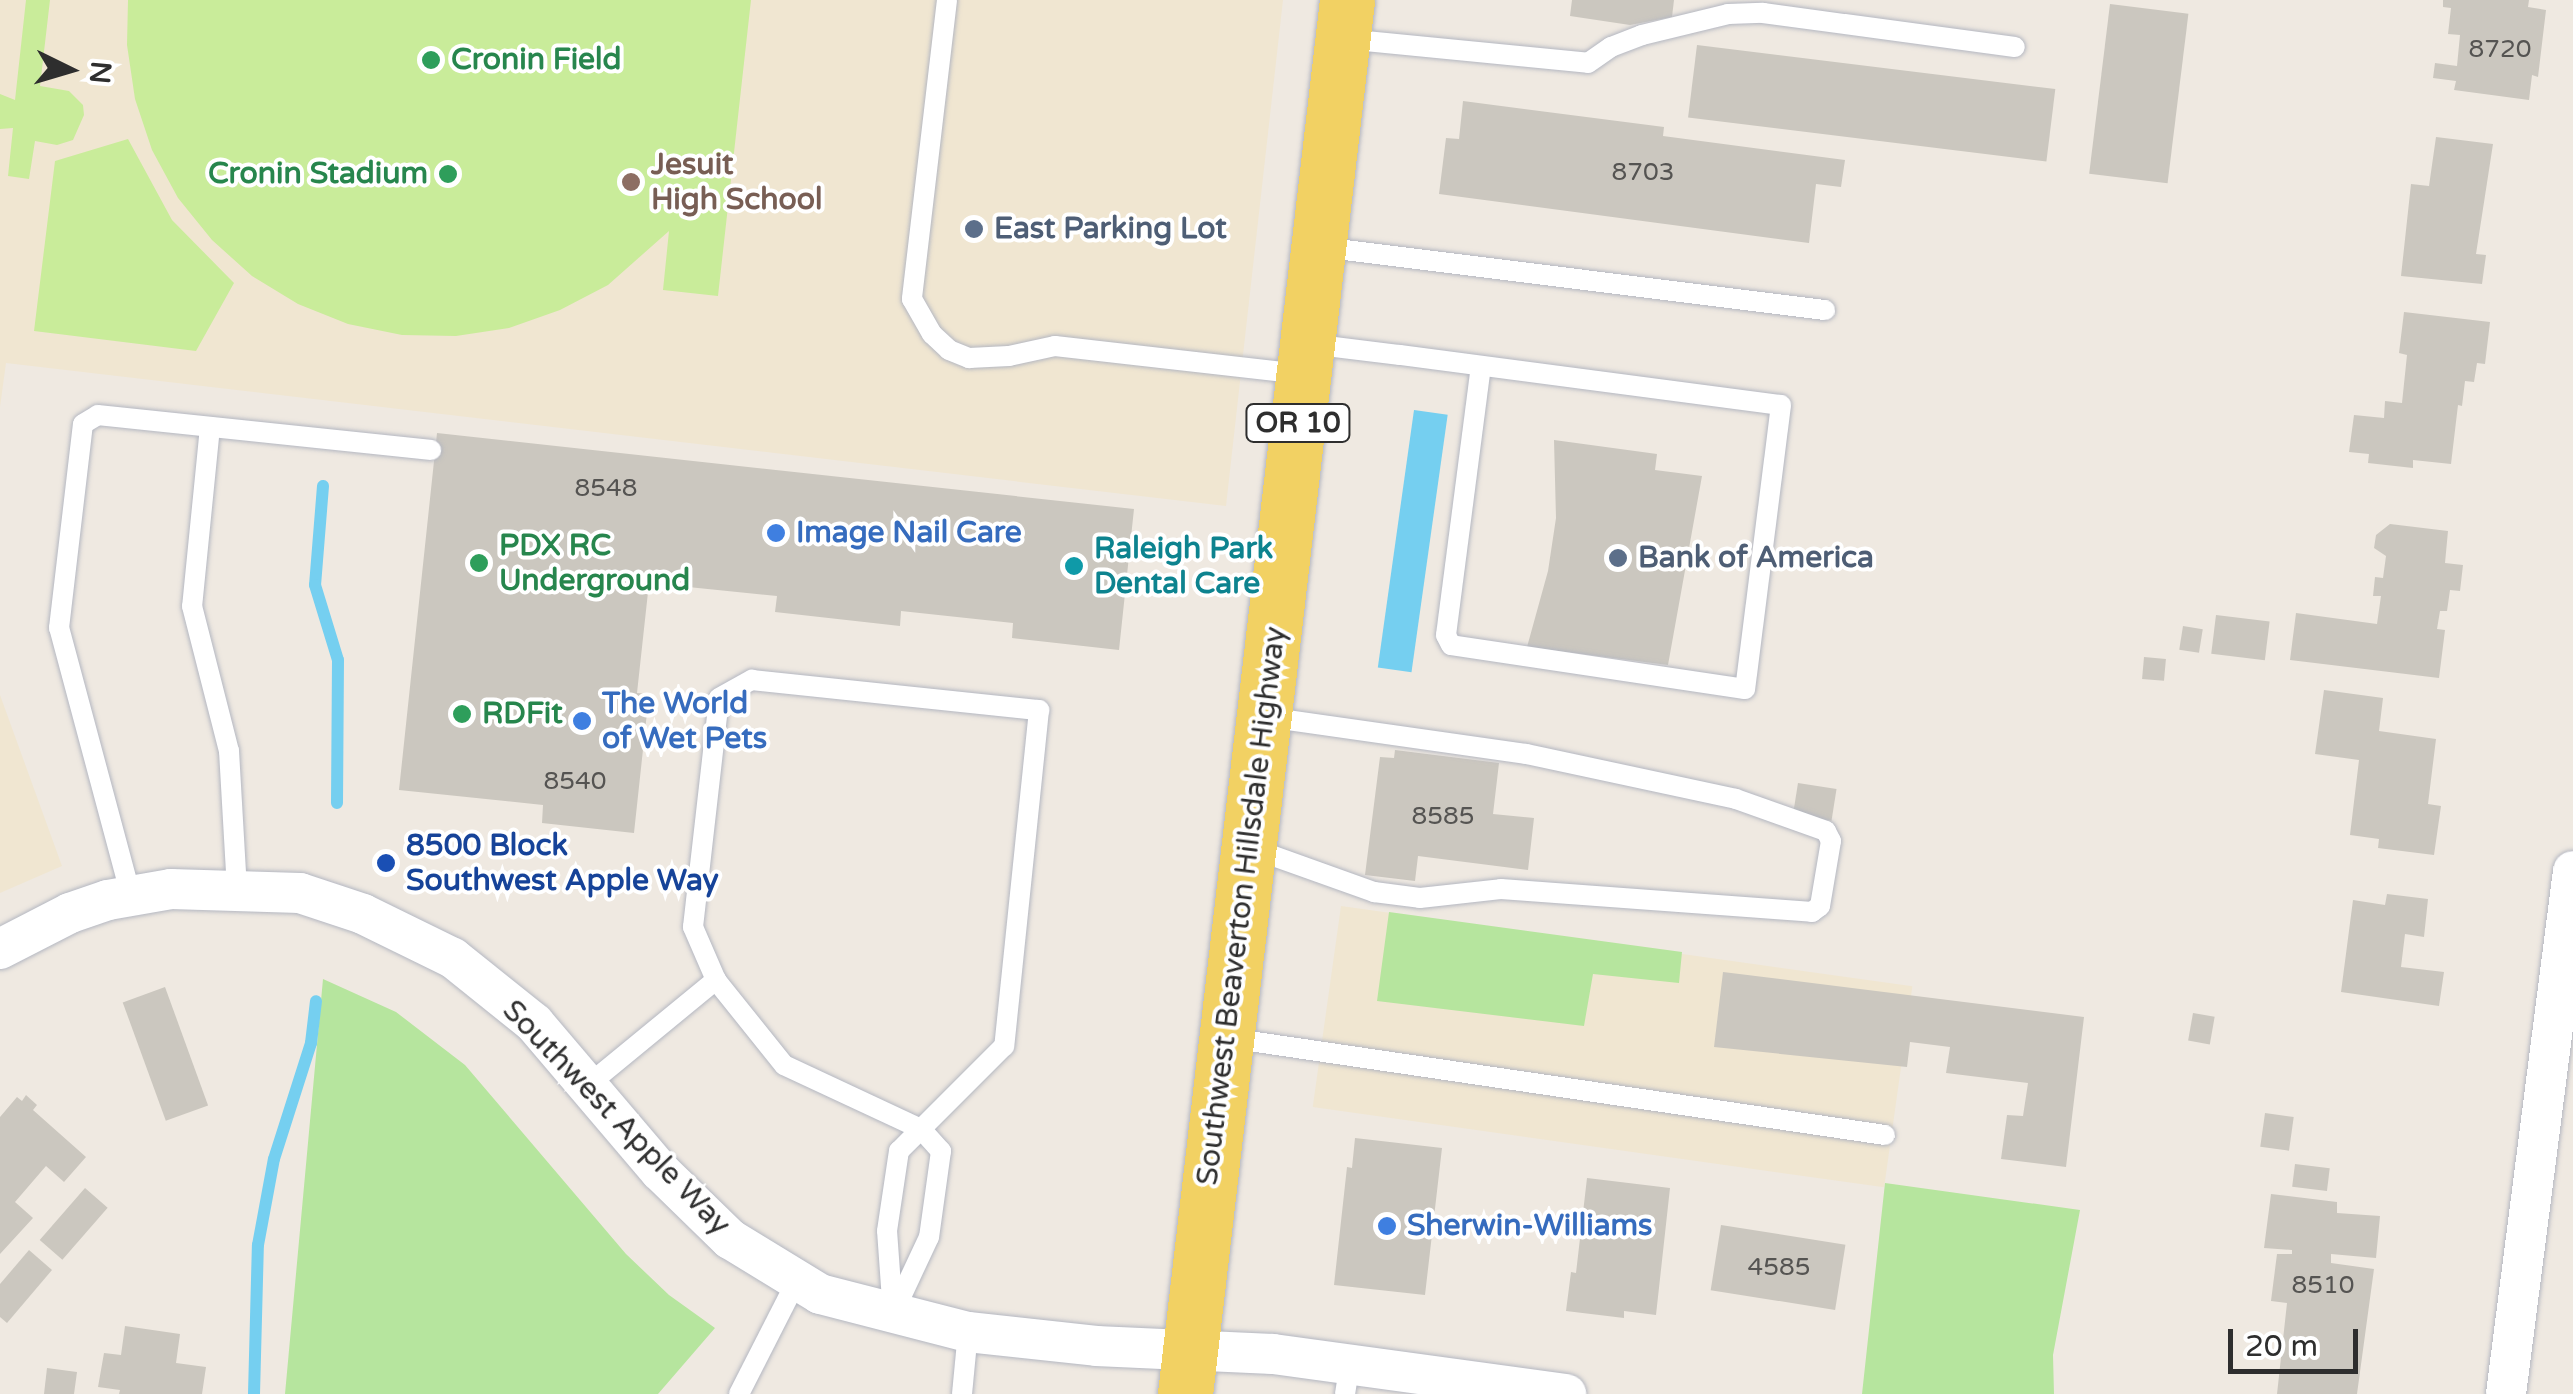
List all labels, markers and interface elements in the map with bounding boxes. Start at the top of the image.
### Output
north arrow [20,20,120,120]
house number: 8720 [2469,34,2531,64]
place label: Cronin Field [451,42,621,78]
marker: Cronin Field [420,49,442,71]
text: N [82,60,118,85]
place label: Jesuit High School [651,147,823,218]
place label: Cronin Stadium [208,156,428,192]
house number: 8703 [1612,157,1674,187]
marker: Cronin Stadium [437,163,459,185]
marker: Jesuit High School [620,171,642,193]
place label: East Parking Lot [994,211,1227,247]
marker: East Parking Lot [963,218,985,240]
road number: OR 10 [1243,400,1353,446]
house number: 8548 [575,473,637,503]
place label: Image Nail Care [796,515,1022,551]
marker: Image Nail Care [765,522,787,544]
place label: PDX RC Underground [499,528,690,598]
place label: Raleigh Park Dental Care [1094,531,1273,602]
place label: Bank of America [1638,540,1874,576]
marker: Bank of America [1607,547,1629,569]
marker: PDX RC Underground [468,552,490,574]
marker: Raleigh Park Dental Care [1063,555,1085,577]
street label: Southwest Beaverton Hillsdale Highway [1190,625,1294,1187]
place label: The World of Wet Pets [602,686,767,756]
place label: RDFit [482,696,563,732]
marker: RDFit [451,703,473,725]
marker: The World of Wet Pets [571,710,593,732]
house number: 8540 [544,766,606,796]
house number: 8585 [1412,801,1474,831]
place label: 8500 Block Southwest Apple Way [406,828,719,898]
marker: 8500 Block Southwest Apple Way [375,852,397,874]
street label: Southwest Apple Way [494,993,738,1243]
place label: Sherwin-Williams [1407,1208,1652,1244]
marker: Sherwin-Williams [1376,1215,1398,1237]
house number: 4585 [1748,1252,1810,1282]
house number: 8510 [2292,1270,2354,1300]
scale bar [2233,1309,2363,1371]
text: 20 m [2245,1328,2318,1365]

